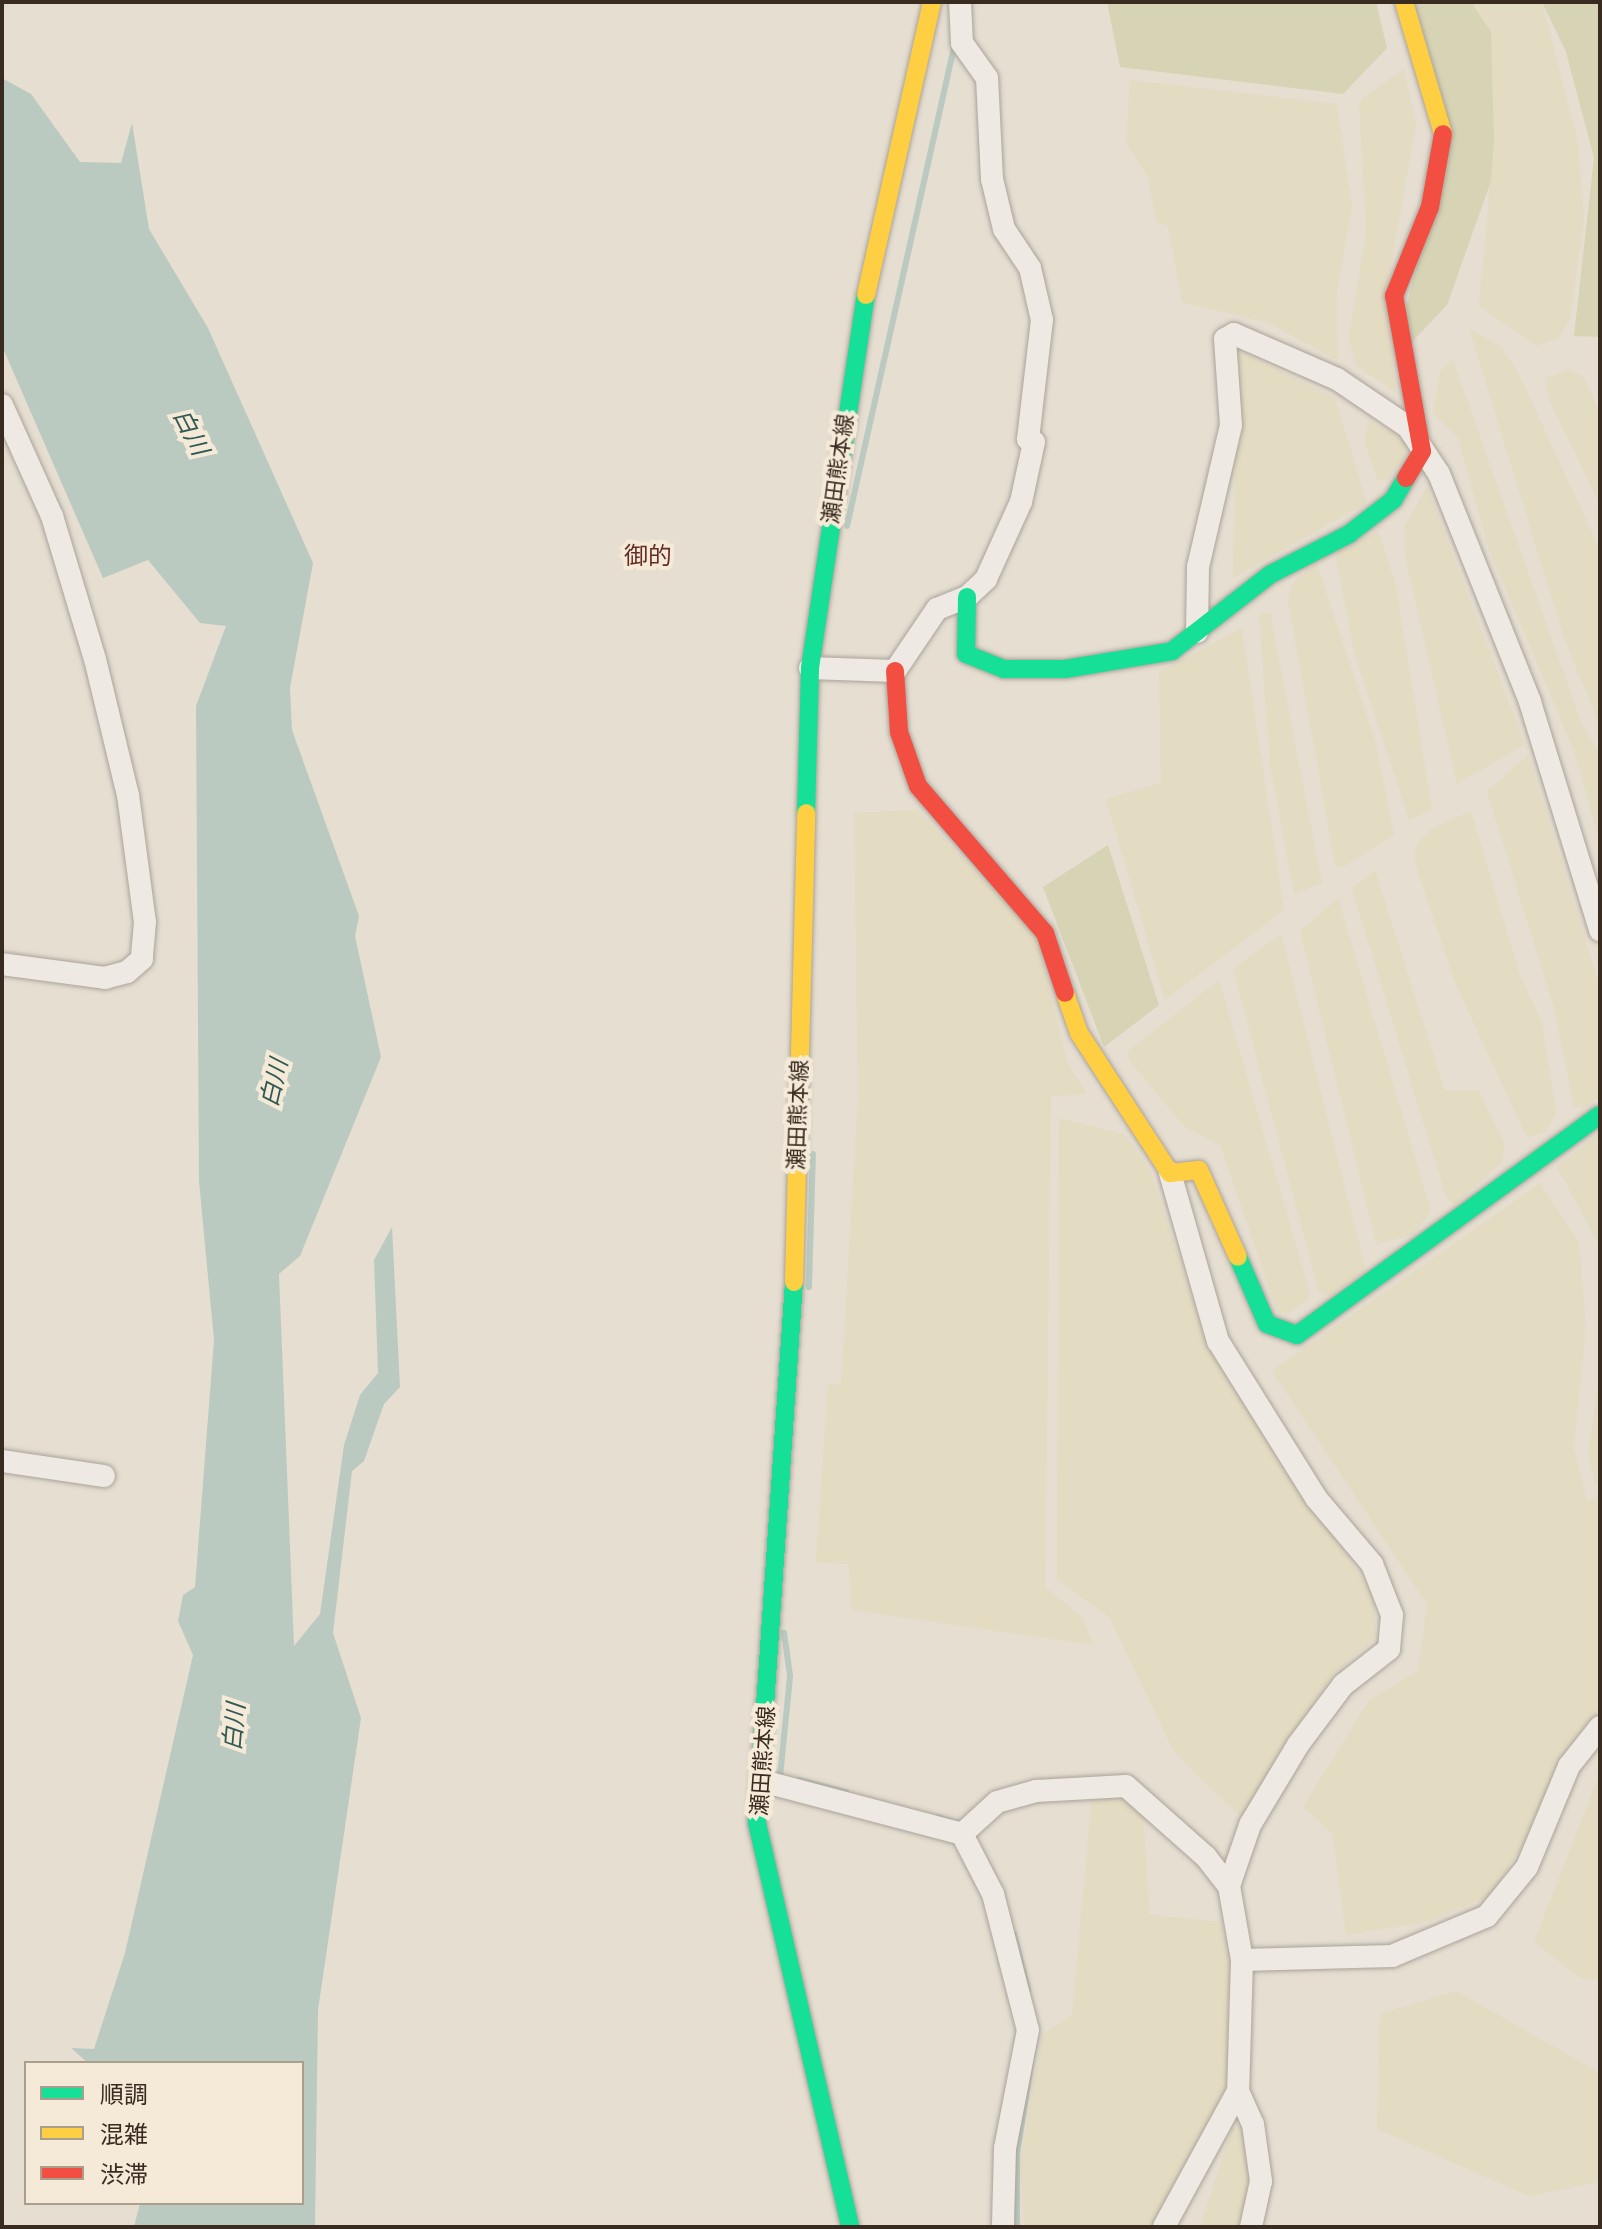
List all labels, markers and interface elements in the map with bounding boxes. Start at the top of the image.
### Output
water label: 白川 [167,404,215,460]
street label: 瀬田熊本線 [817,413,859,525]
district label: 御的 [624,542,672,570]
water label: 白川 [255,1056,293,1110]
street label: 瀬田熊本線 [783,1060,813,1170]
water label: 白川 [218,1702,250,1752]
street label: 瀬田熊本線 [746,1705,780,1817]
legend [24,2061,304,2205]
text: 順調 [100,2078,148,2111]
text: 混雑 [100,2118,148,2151]
text: 渋滞 [100,2158,148,2191]

